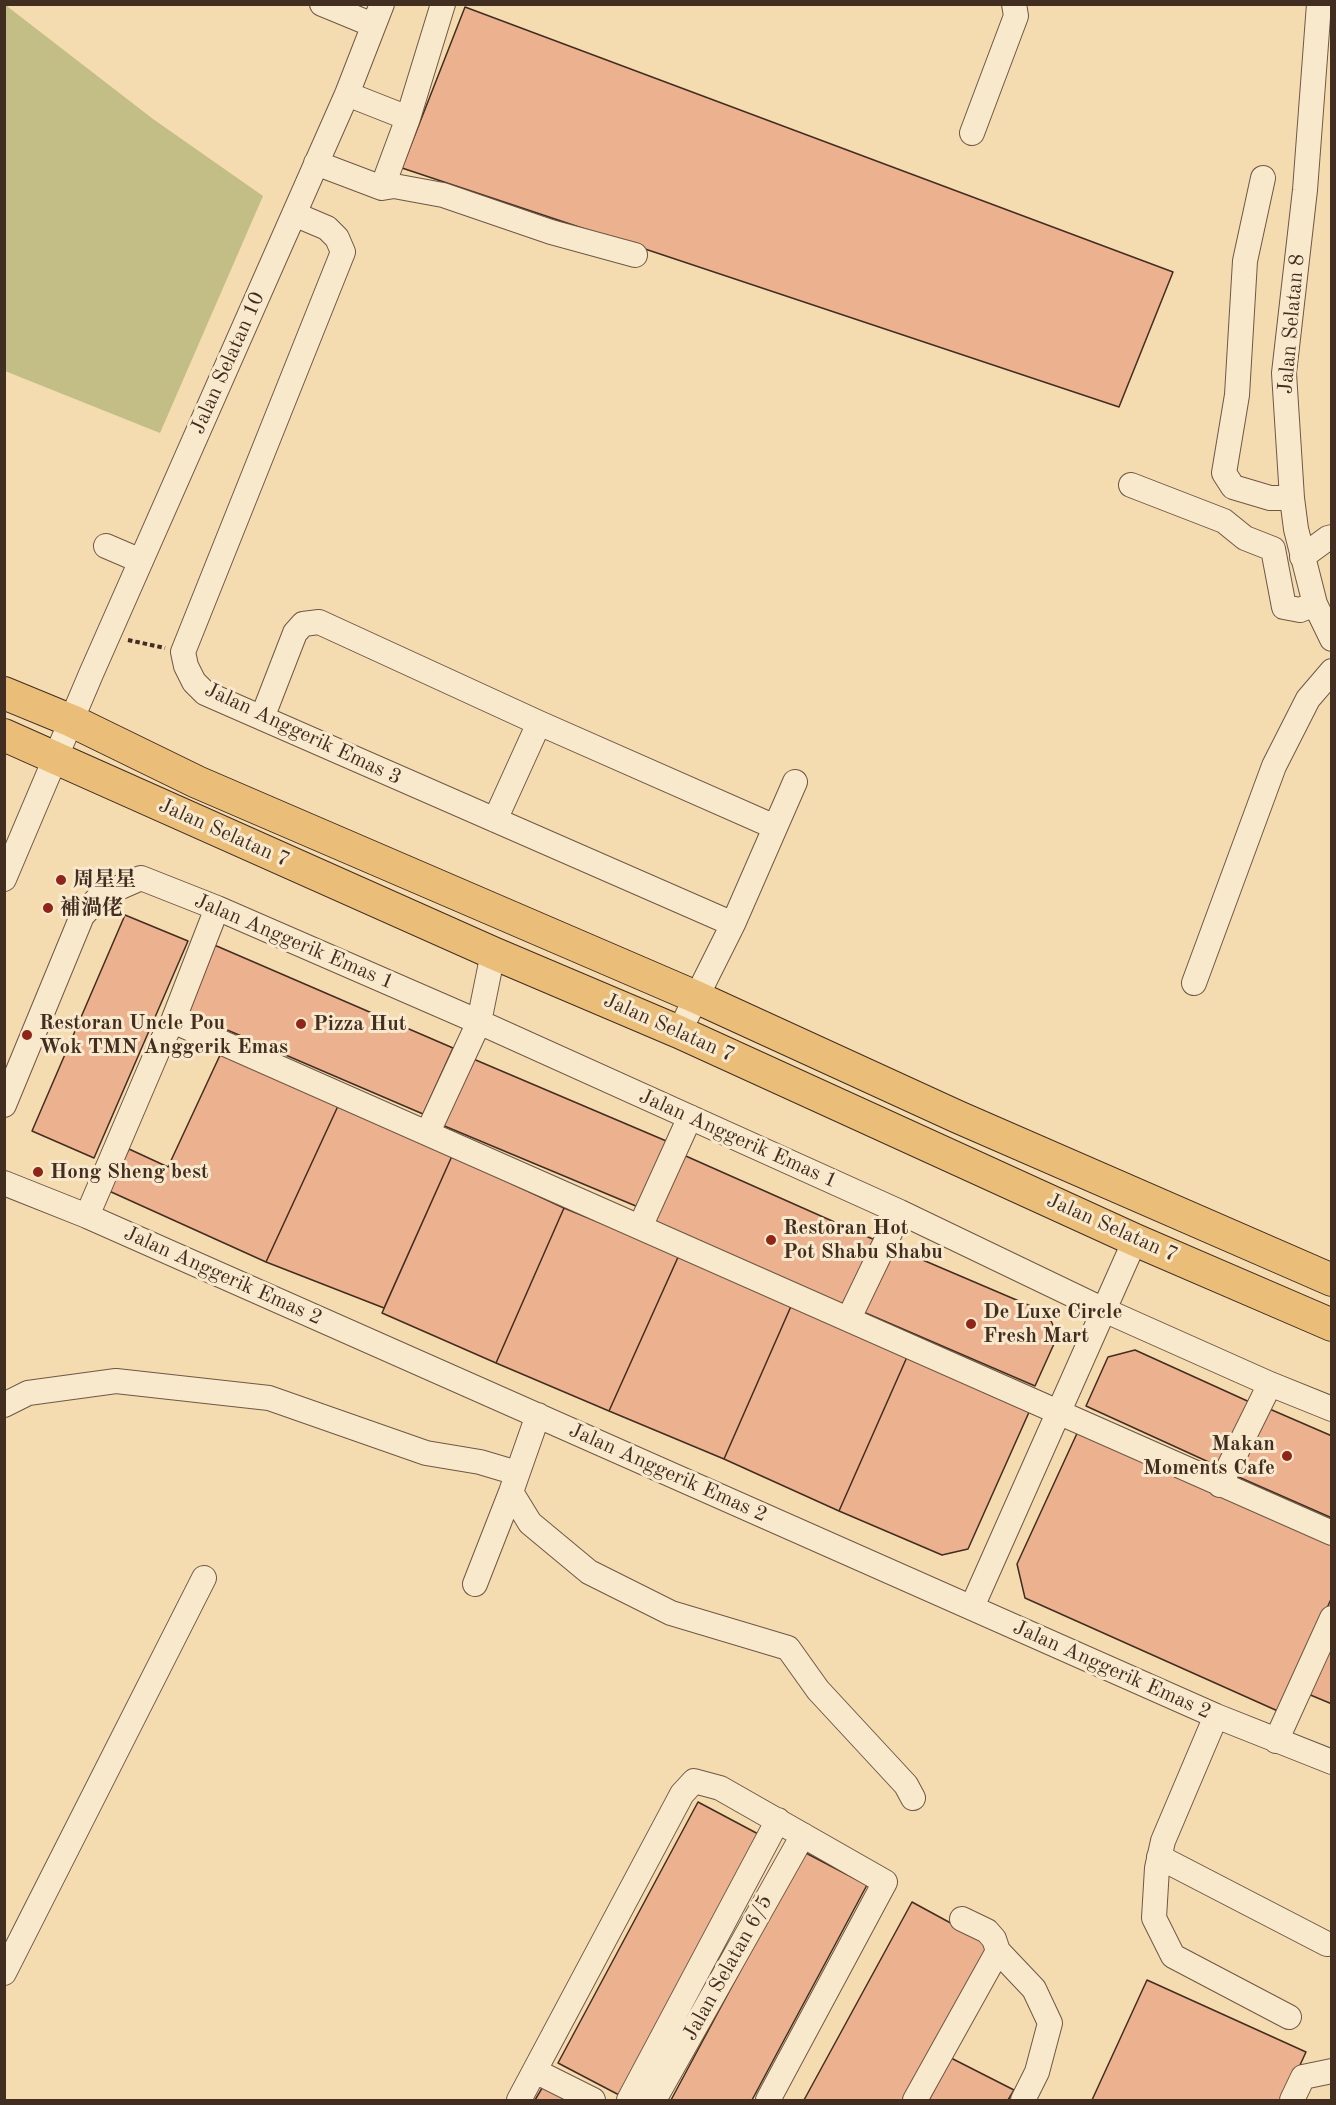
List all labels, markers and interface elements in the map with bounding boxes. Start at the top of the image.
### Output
street label: Jalan Selatan 8 [1273,253,1311,395]
street label: Jalan Selatan 10 [185,288,271,438]
street label: Jalan Anggerik Emas 3 [200,677,406,791]
street label: Jalan Selatan 7 [155,793,293,873]
place label: 周星星 [73,867,136,893]
marker: 周星星 [54,873,68,887]
street label: Jalan Anggerik Emas 1 [190,888,398,996]
place label: 補渦佬 [60,895,123,921]
marker: 補渦佬 [41,901,55,915]
street label: Jalan Selatan 7 [600,988,738,1068]
place label: Restoran Uncle Pou Wok TMN Anggerik Emas [39,1010,288,1060]
place label: Pizza Hut [313,1011,406,1037]
marker: Pizza Hut [294,1017,308,1031]
marker: Restoran Uncle Pou Wok TMN Anggerik Emas [20,1028,34,1042]
street label: Jalan Anggerik Emas 1 [635,1084,841,1194]
place label: Hong Sheng best [50,1159,209,1185]
marker: Hong Sheng best [31,1165,45,1179]
street label: Jalan Selatan 7 [1043,1188,1181,1268]
place label: Restoran Hot Pot Shabu Shabu [783,1215,943,1265]
street label: Jalan Anggerik Emas 2 [120,1221,326,1331]
marker: Restoran Hot Pot Shabu Shabu [764,1233,778,1247]
place label: De Luxe Circle Fresh Mart [983,1299,1122,1349]
marker: De Luxe Circle Fresh Mart [964,1317,978,1331]
street label: Jalan Anggerik Emas 2 [565,1418,771,1528]
place label: Makan Moments Cafe [1143,1431,1275,1481]
marker: Makan Moments Cafe [1280,1449,1294,1463]
street label: Jalan Anggerik Emas 2 [1009,1615,1215,1725]
street label: Jalan Selatan 6/5 [678,1891,778,2045]

